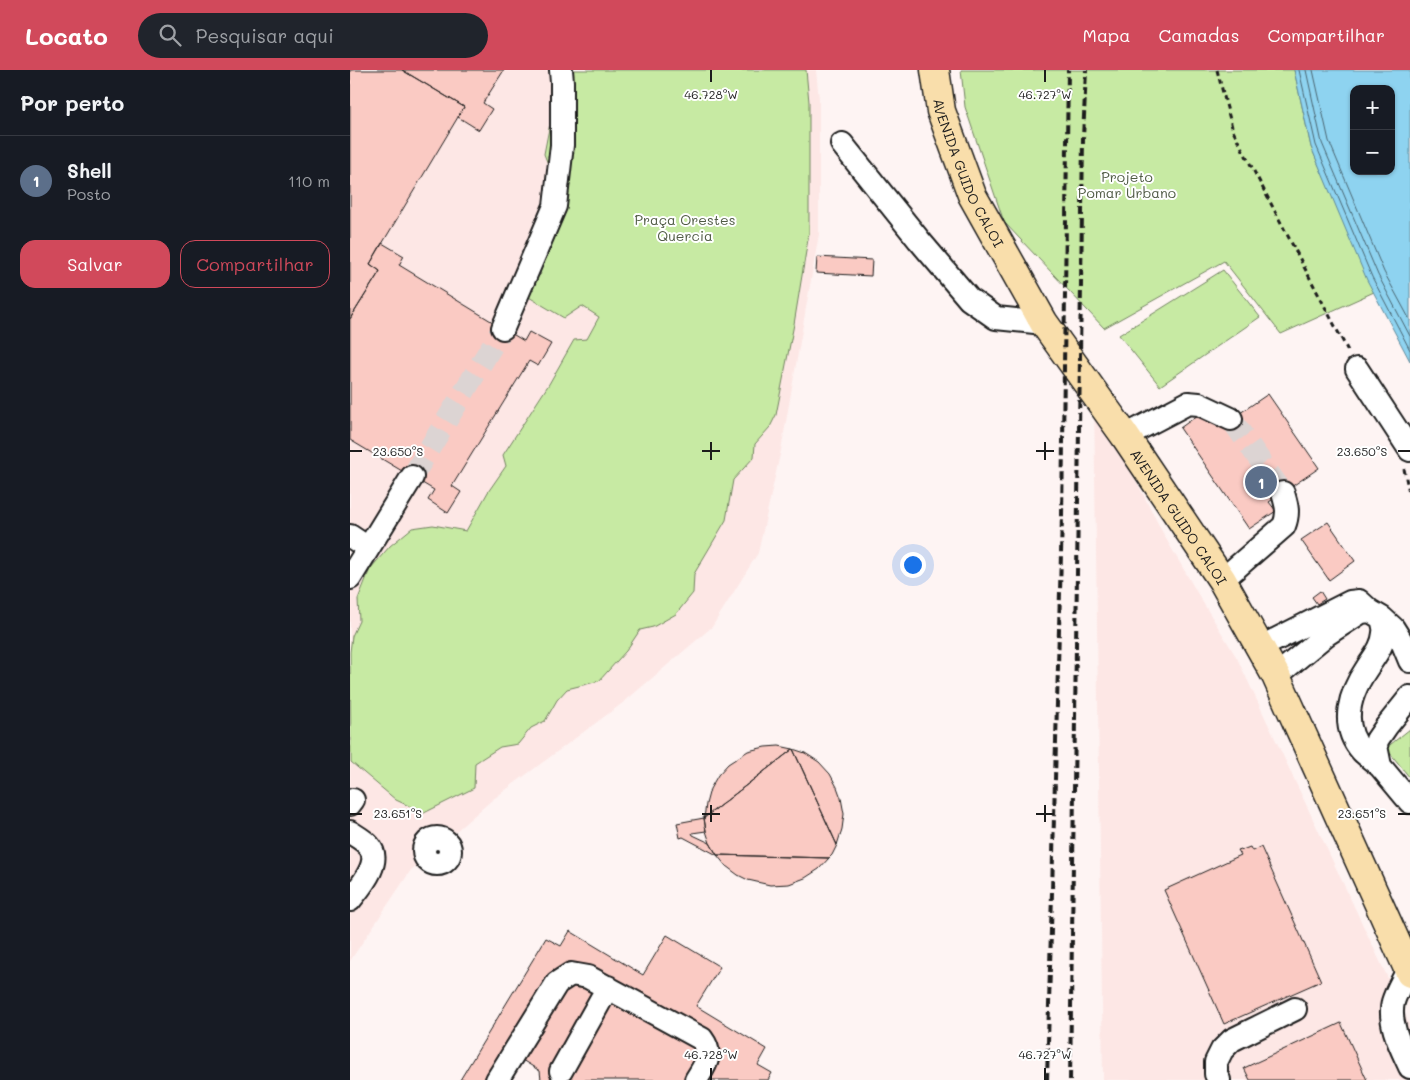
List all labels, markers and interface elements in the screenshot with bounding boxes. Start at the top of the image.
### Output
search box [138,13,488,58]
text: Locato [25,20,108,51]
icon: search [156,21,184,49]
text: Pesquisar aqui [196,23,334,48]
text: Mapa [1083,23,1130,47]
text: Camadas [1158,23,1239,47]
text: Compartilhar [1267,23,1385,47]
map controls [1350,85,1395,175]
button: + [1350,85,1395,130]
text: 46.728°W [684,86,738,102]
text: 46.727°W [1018,86,1072,102]
text: Por perto [20,89,124,116]
street label: AVENIDA GUIDO CALOI [930,97,1009,250]
button: − [1350,130,1395,175]
text: Shell [67,158,112,183]
park label: Projeto Pomar Urbano [1078,167,1176,202]
text: 1 [32,170,40,191]
text: 110 m [288,170,330,191]
text: Posto [67,183,111,204]
park label: Praça Orestes Quercia [635,210,735,245]
button: Salvar [20,240,170,288]
button: Compartilhar [180,240,330,288]
text: 23.650°S [373,443,423,459]
text: 23.650°S [1337,443,1387,459]
street label: AVENIDA GUIDO CALOI [1127,445,1232,588]
pin: 1 [1245,463,1277,501]
your location [900,552,926,578]
text: 23.651°S [374,805,422,821]
text: 23.651°S [1338,805,1386,821]
text: 46.728°W [684,1046,738,1062]
text: 46.727°W [1018,1046,1072,1062]

